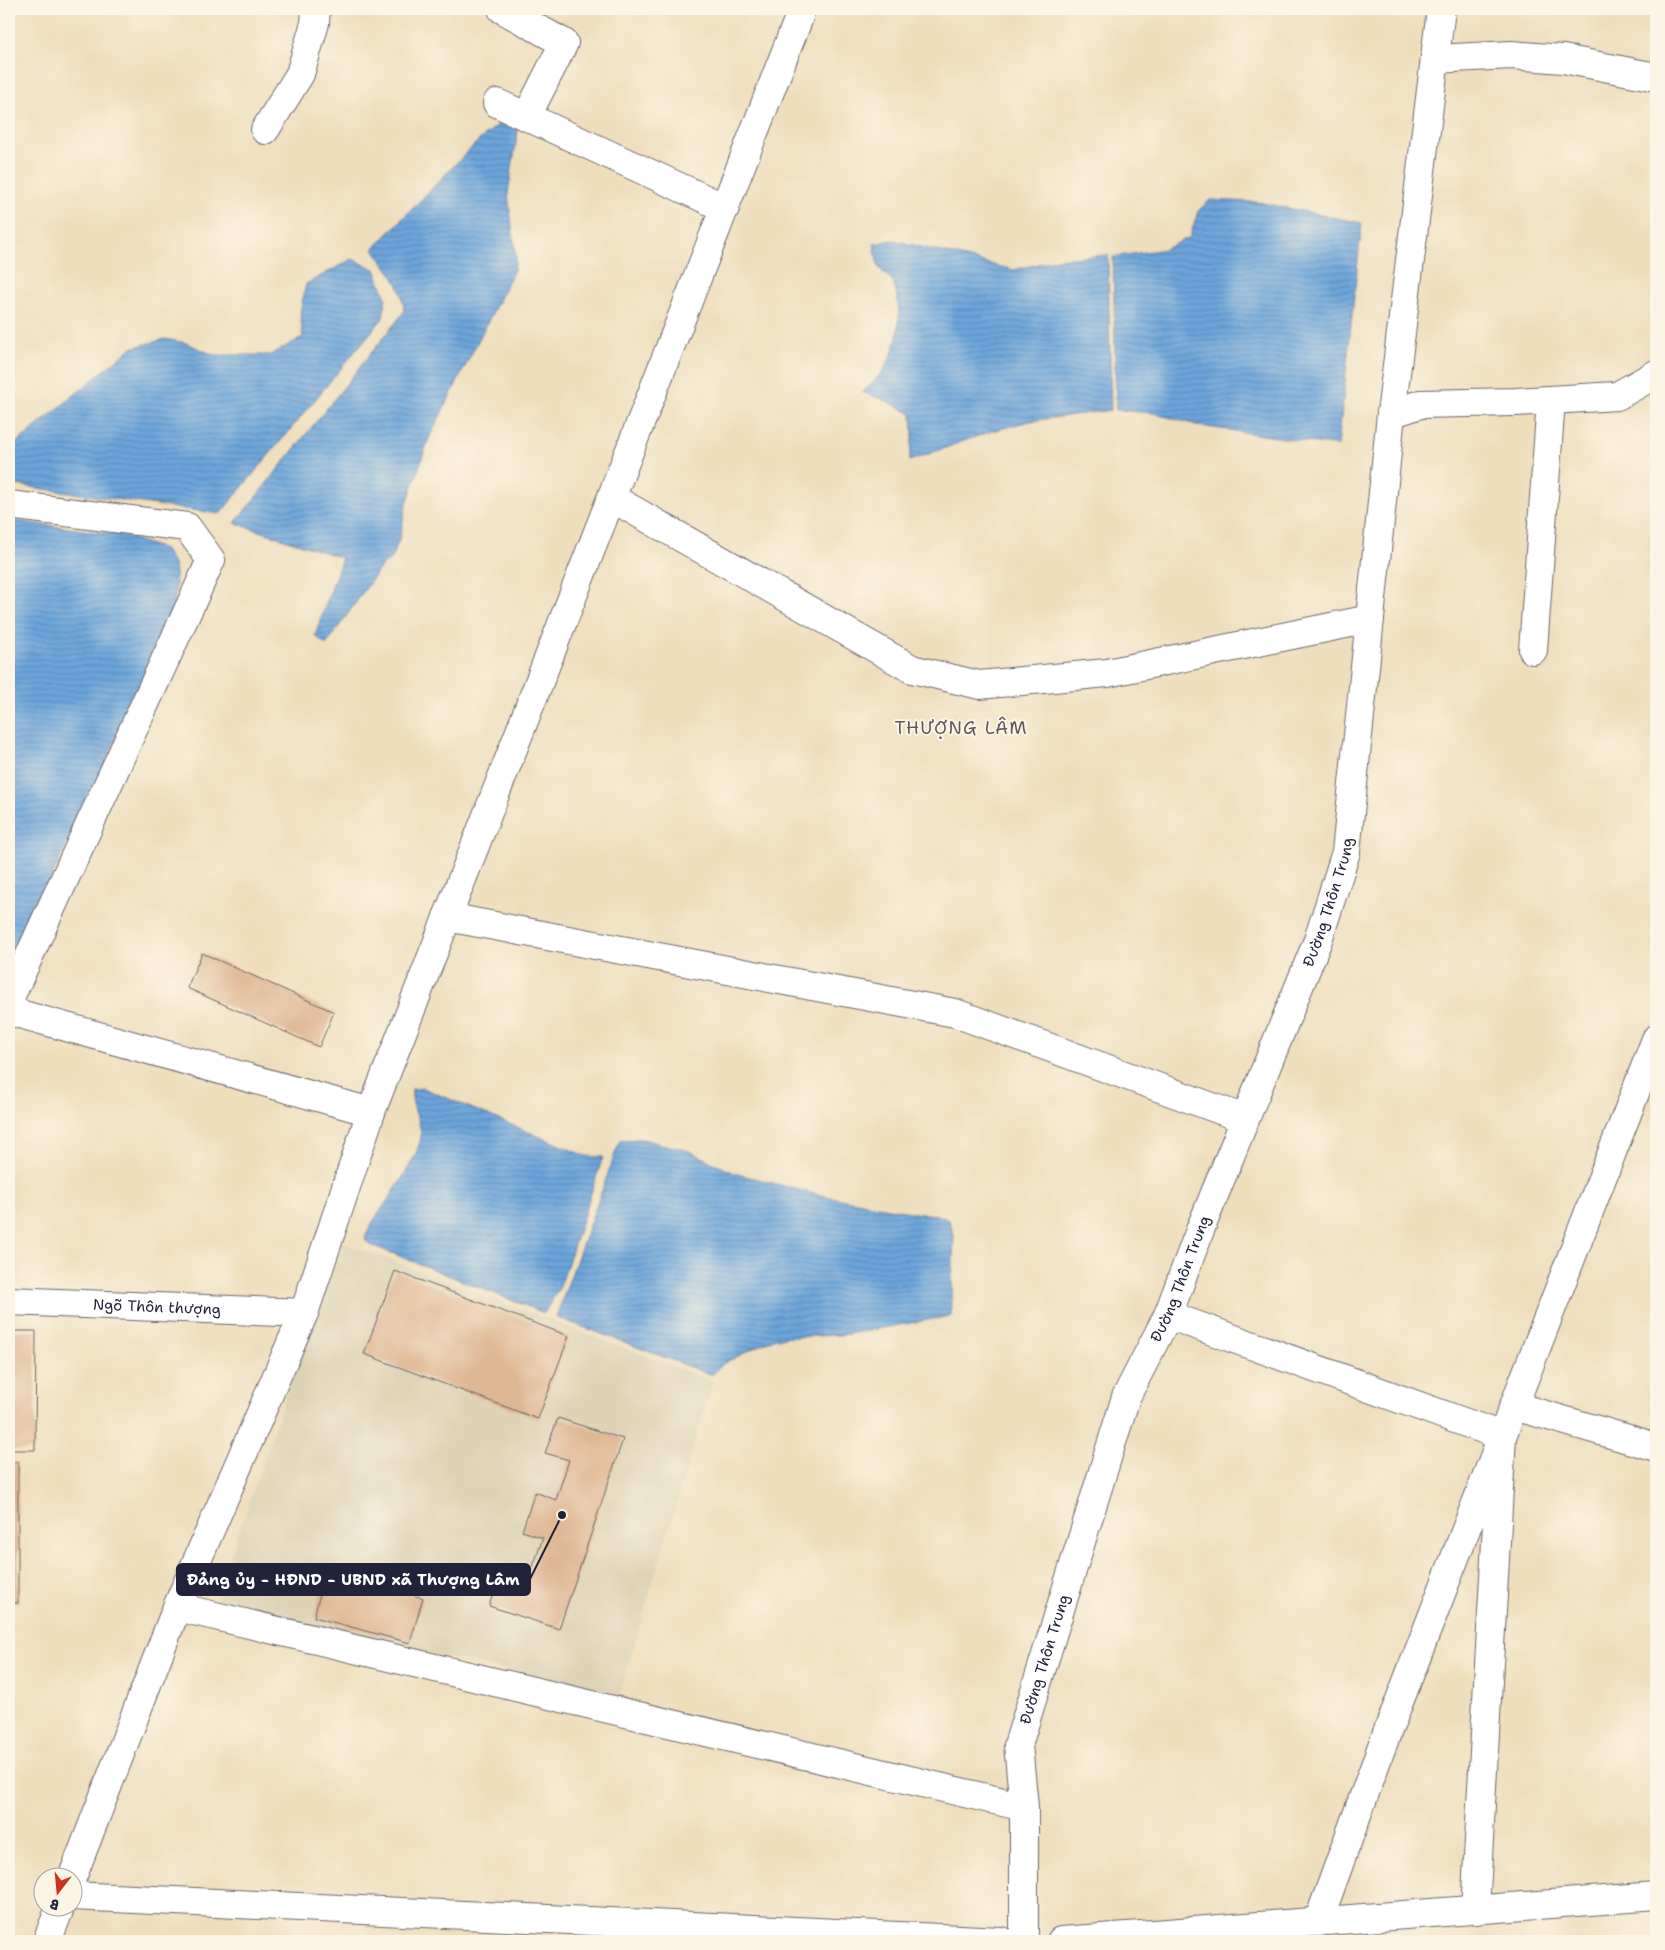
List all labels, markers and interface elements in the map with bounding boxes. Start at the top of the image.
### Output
district label: THƯỢNG LÂM [895,716,1027,740]
street label: Đường Thôn Trung [1298,837,1357,970]
street label: Đường Thôn Trung [1146,1213,1215,1346]
street label: Ngõ Thôn thượng [92,1294,221,1320]
callout: Đảng ủy - HĐND - UBND xã Thượng Lâm [177,1564,530,1595]
text: Đảng ủy - HĐND - UBND xã Thượng Lâm [186,1569,520,1590]
street label: Đường Thôn Trung [1015,1592,1074,1727]
north arrow [32,1868,82,1918]
text: B [47,1895,61,1914]

